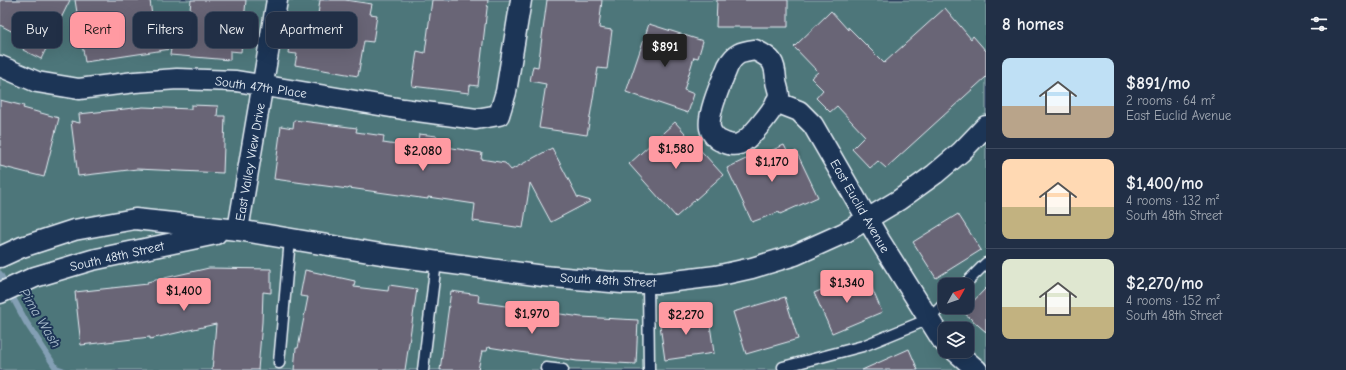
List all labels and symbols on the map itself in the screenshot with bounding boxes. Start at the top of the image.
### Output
pin: $891 [641,34,689,68]
street label: South 47th Place [214,73,308,101]
street label: East Valley View Drive [232,101,268,222]
pin: $1,580 [643,136,709,170]
pin: $2,080 [390,138,456,172]
pin: $1,170 [739,149,805,183]
street label: East Euclid Avenue [827,157,893,256]
street label: South 48th Street [68,238,167,274]
street label: South 48th Street [560,270,658,290]
pin: $1,340 [814,270,880,304]
pin: $1,400 [151,278,217,312]
north arrow [938,278,974,314]
water label: Pima Wash [16,285,64,351]
pin: $1,970 [499,301,565,335]
pin: $2,270 [653,302,719,336]

